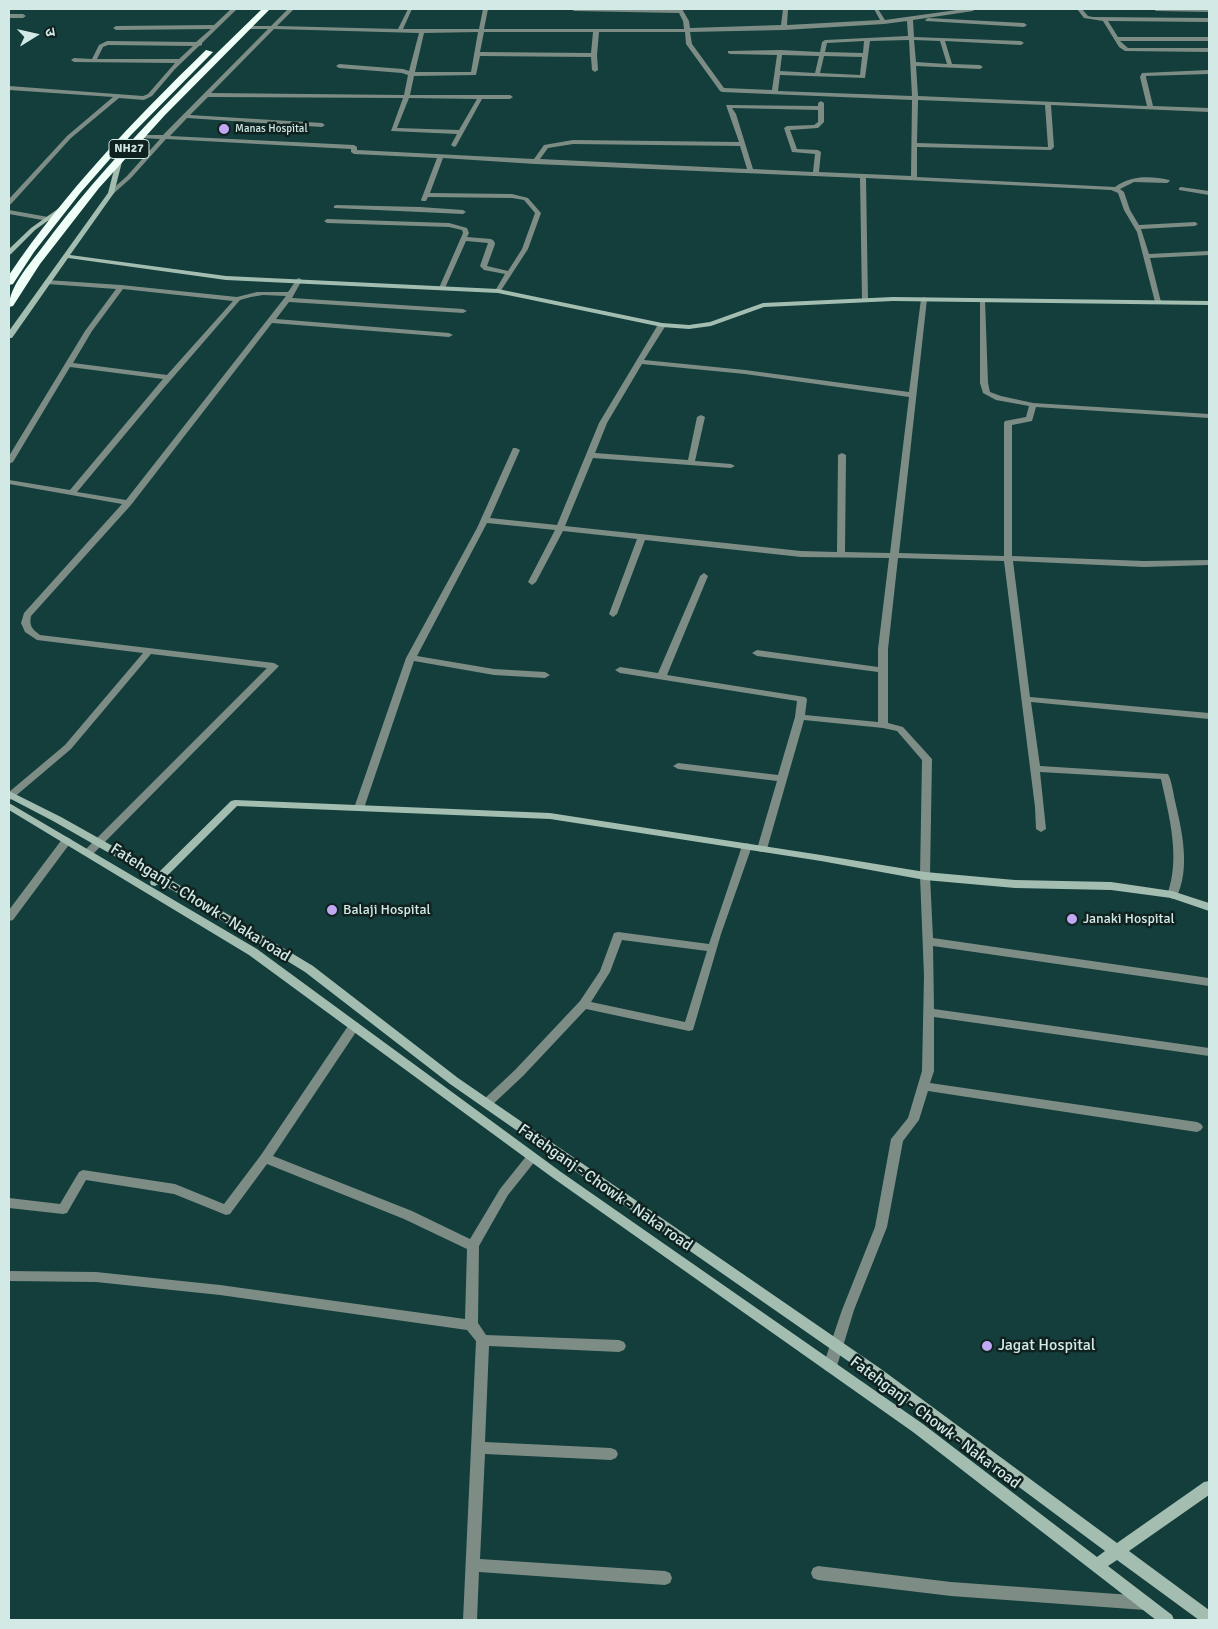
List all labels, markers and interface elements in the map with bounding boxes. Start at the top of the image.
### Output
north arrow [10,10,60,60]
text: उ [41,27,59,38]
marker: Manas Hospital [217,122,231,136]
place label: Manas Hospital [235,122,308,136]
road number: NH27 [109,140,149,158]
street label: Fatehganj - Chowk - Naka road [107,840,293,966]
place label: Balaji Hospital [343,902,431,918]
marker: Balaji Hospital [325,903,339,917]
place label: Janaki Hospital [1083,911,1175,927]
marker: Janaki Hospital [1065,912,1079,926]
street label: Fatehganj - Chowk - Naka road [514,1120,696,1256]
place label: Jagat Hospital [998,1336,1096,1356]
marker: Jagat Hospital [980,1339,994,1353]
street label: Fatehganj - Chowk - Naka road [846,1353,1024,1493]

